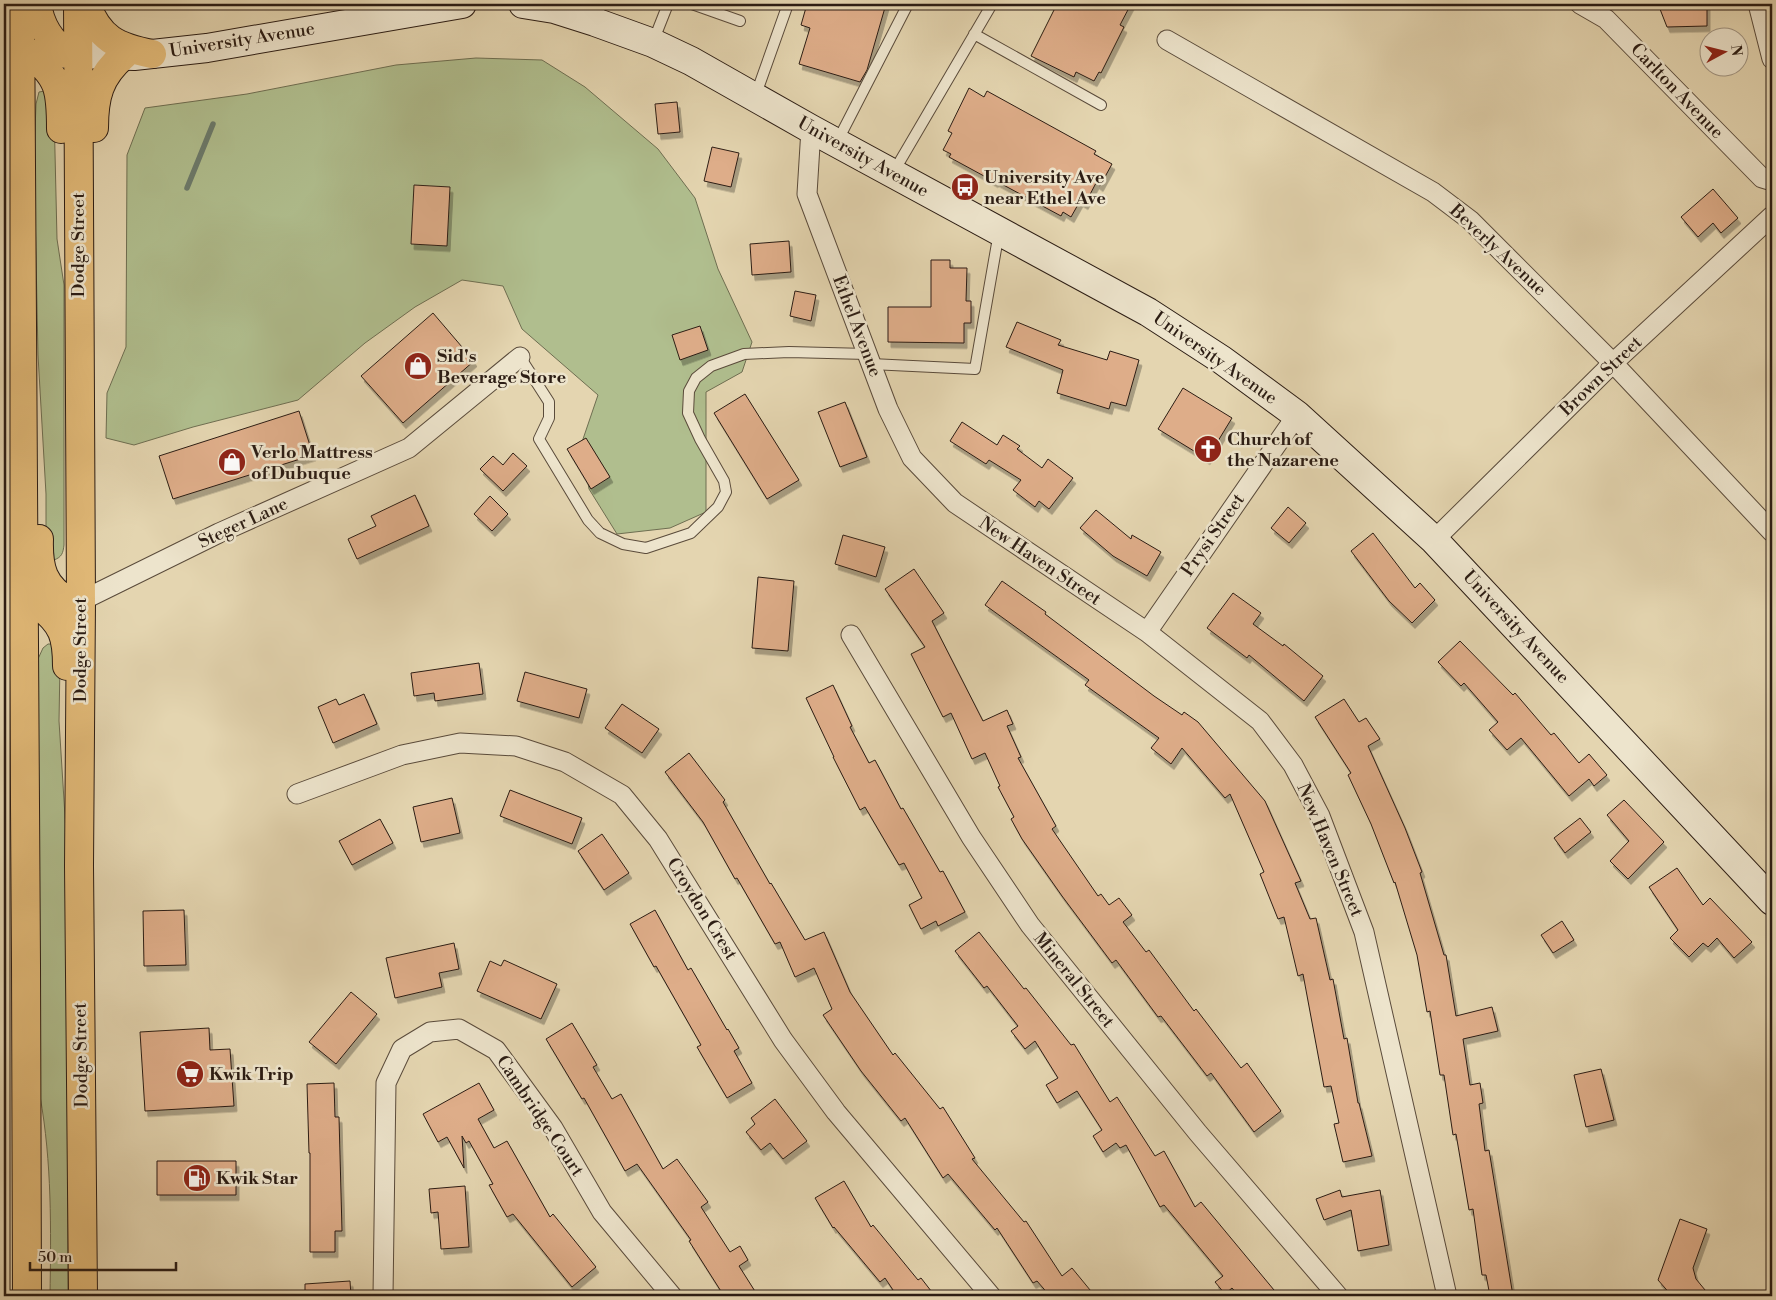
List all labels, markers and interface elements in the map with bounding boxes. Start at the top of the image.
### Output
street label: University Avenue [168,17,316,63]
north arrow [1698,28,1748,78]
street label: Carlton Avenue [1626,38,1728,144]
text: N [1726,44,1746,57]
street label: University Avenue [793,111,933,203]
place label: University Ave near Ethel Ave [984,166,1106,210]
bus stop icon: University Ave near Ethel Ave [950,172,980,202]
street label: Dodge Street [67,192,90,298]
street label: Beverly Avenue [1444,199,1551,301]
street label: Ethel Avenue [827,272,887,380]
street label: University Avenue [1148,306,1282,410]
street label: Brown Street [1554,331,1647,422]
place label: Sid's Beverage Store [437,345,566,389]
shop icon: Sid's Beverage Store [403,351,433,381]
place label: Church of the Nazarene [1227,428,1339,472]
church icon: Church of the Nazarene [1193,434,1223,464]
place label: Verlo Mattress of Dubuque [250,441,373,485]
shop icon: Verlo Mattress of Dubuque [217,447,247,477]
street label: Prysi Street [1176,489,1250,581]
street label: Steger Lane [195,492,291,554]
street label: New Haven Street [974,512,1106,611]
street label: University Avenue [1458,565,1574,689]
street label: Dodge Street [69,597,92,703]
street label: New Haven Street [1292,780,1369,921]
street label: Croydon Crest [661,854,743,965]
street label: Mineral Street [1028,928,1120,1033]
street label: Dodge Street [69,1002,93,1108]
street label: Cambridge Court [491,1051,589,1181]
supermarket icon: Kwik Trip [175,1059,205,1089]
place label: Kwik Trip [209,1063,294,1086]
fuel station icon: Kwik Star [182,1163,212,1193]
place label: Kwik Star [216,1167,298,1190]
scale bar [30,1240,176,1272]
text: 50 m [38,1248,72,1267]

